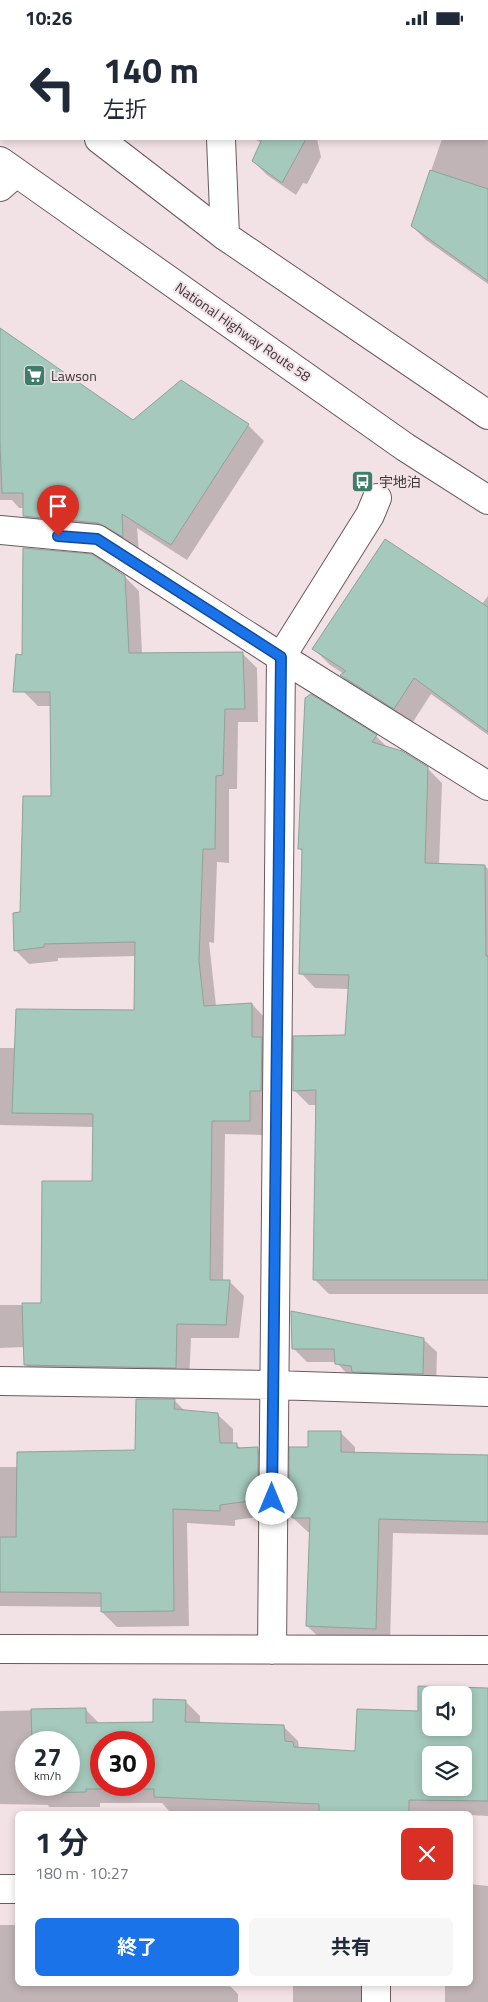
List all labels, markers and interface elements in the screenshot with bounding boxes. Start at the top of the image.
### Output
text: 10:26 [25,3,72,32]
text: 140 m [103,43,199,97]
icon: left [20,55,85,120]
text: 左折 [103,92,147,126]
street label: National Highway Route 58 [171,277,316,387]
supermarket icon: Lawson [23,364,47,388]
place label: Lawson [51,365,97,386]
bus stop icon: 宇地泊 [351,470,375,494]
place label: 宇地泊 [379,471,421,492]
pin [37,485,79,536]
icon: arrive [44,492,72,520]
position arrow [245,1472,297,1524]
map controls [422,1686,472,1796]
button: sound [422,1686,472,1736]
speed limit sign: 30 [90,1731,155,1796]
text: 27 [33,1738,62,1776]
button: layers [422,1746,472,1796]
text: km/h [34,1766,61,1785]
text: 1 分 [35,1819,88,1865]
button: close [401,1828,453,1880]
text: 180 m · 10:27 [35,1861,129,1885]
button: 終了 [35,1918,239,1976]
button: 共有 [249,1918,453,1976]

